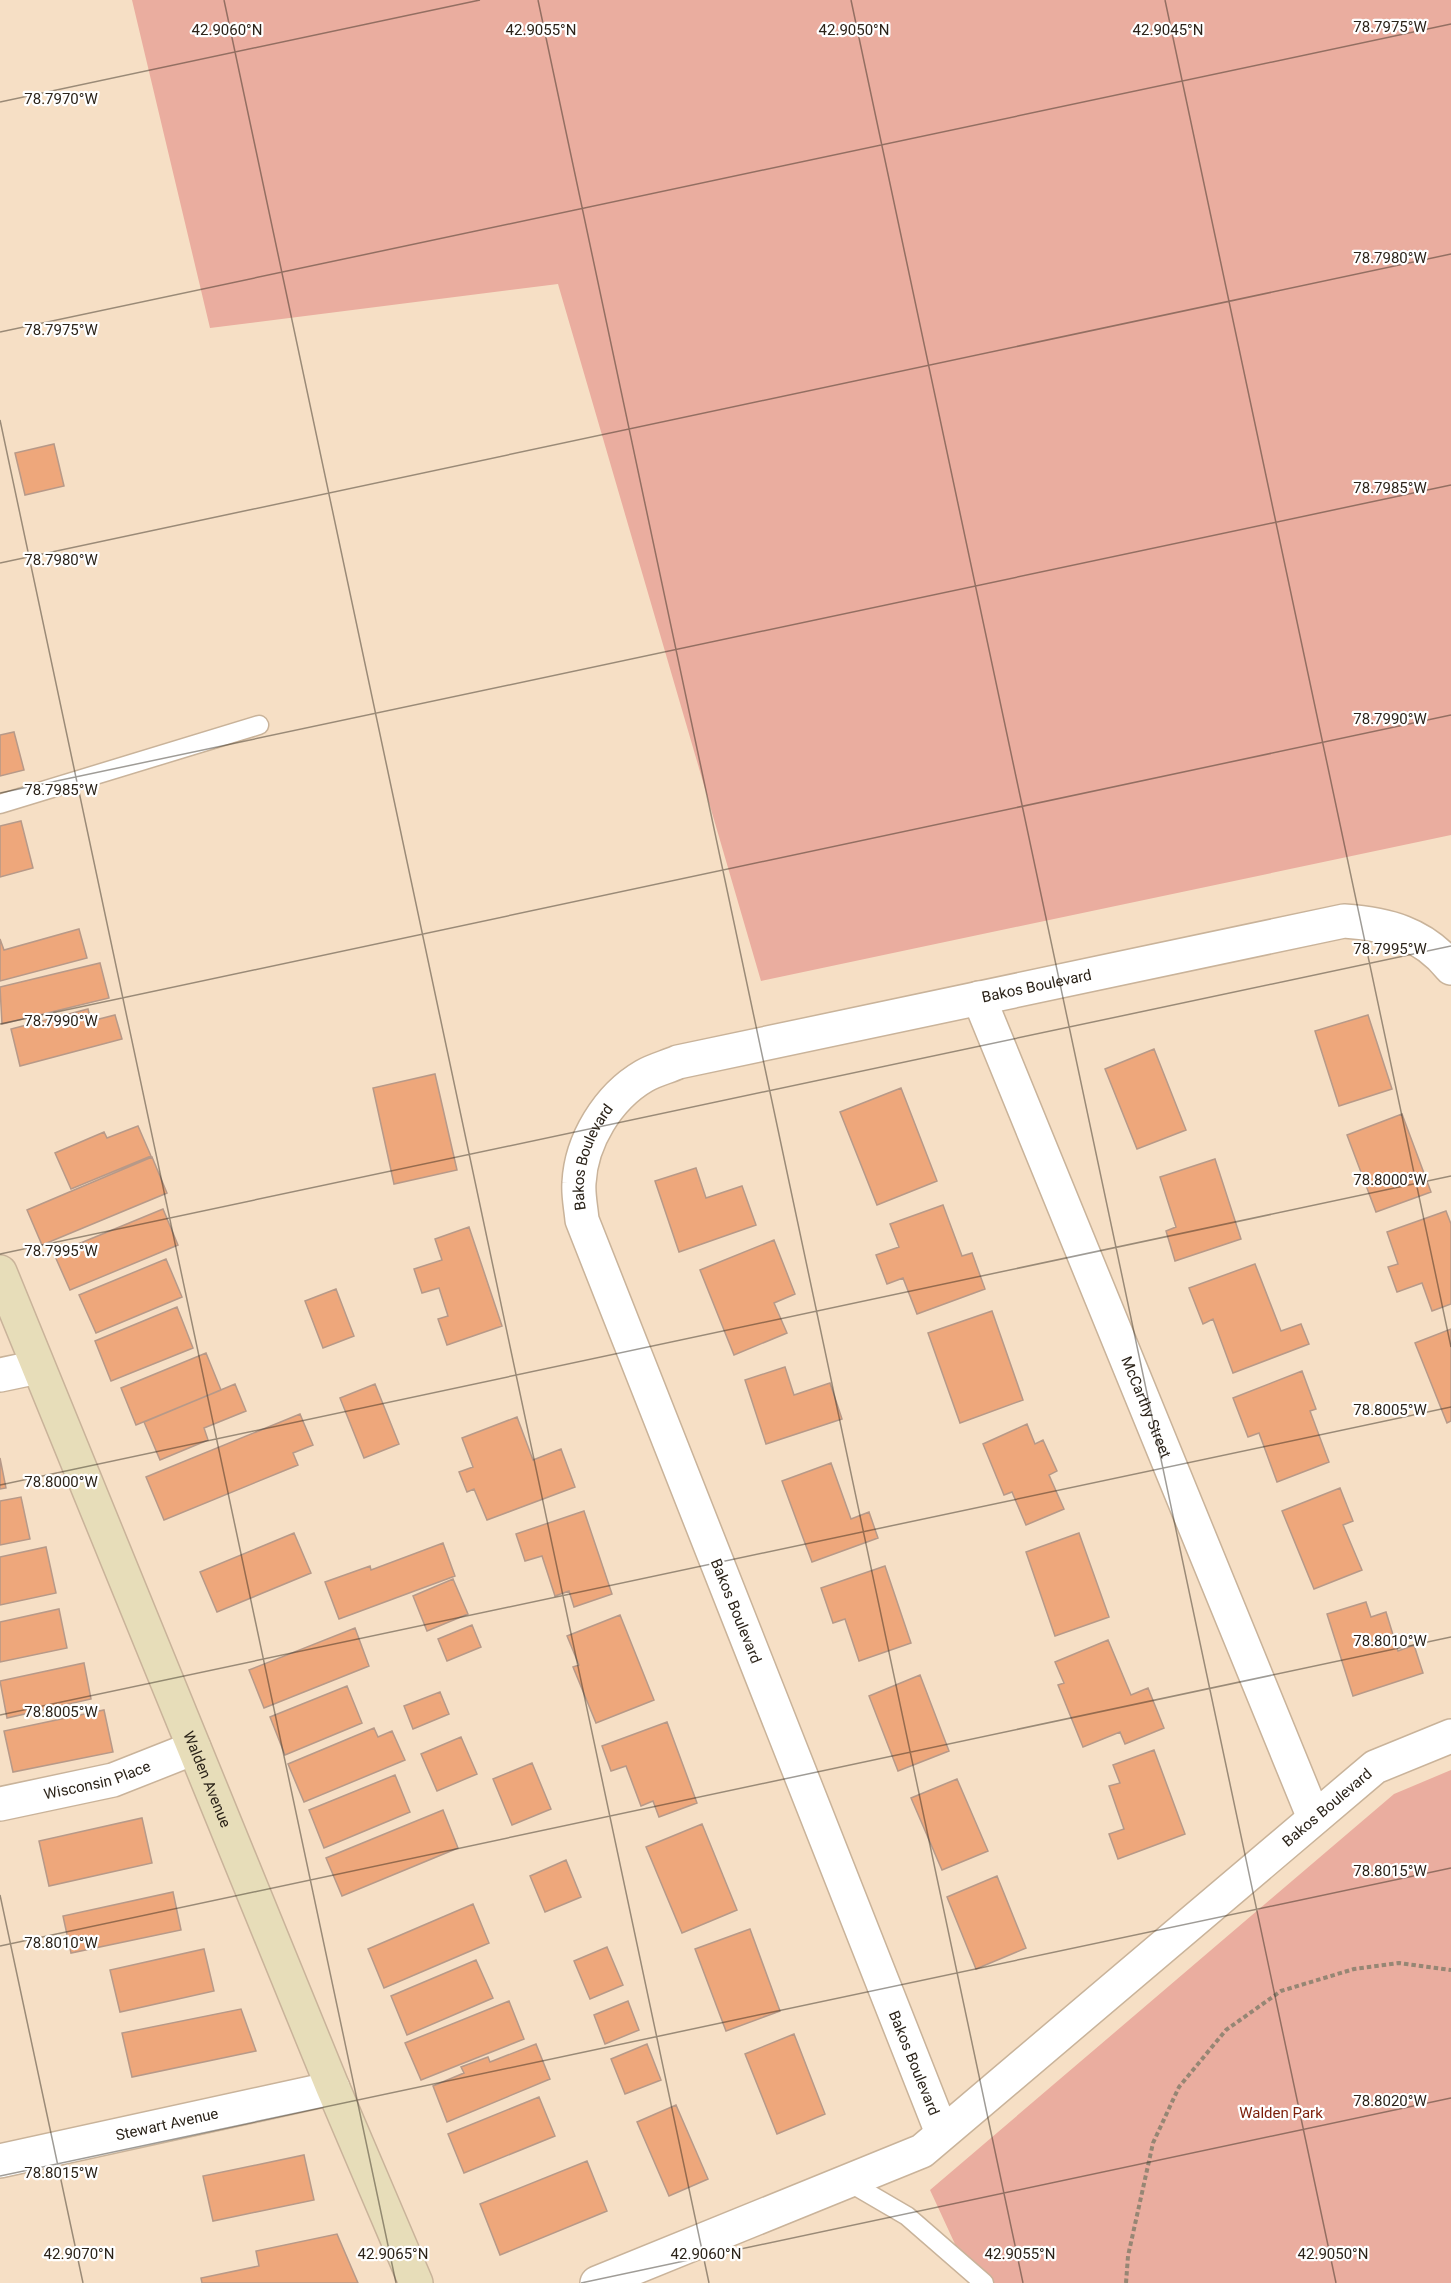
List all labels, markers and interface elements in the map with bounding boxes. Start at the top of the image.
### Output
text: 78.7975°W [1353,18,1427,36]
text: 42.9060°N [192,21,262,39]
text: 42.9055°N [506,21,576,39]
text: 42.9050°N [819,21,889,39]
text: 42.9045°N [1133,21,1203,39]
text: 78.7970°W [24,90,98,108]
text: 78.7980°W [1353,249,1427,267]
text: 78.7975°W [24,321,98,339]
text: 78.7985°W [1353,479,1427,497]
text: 78.7980°W [24,551,98,569]
text: 78.7990°W [1353,710,1427,728]
text: 78.7985°W [24,781,98,799]
text: 78.7995°W [1353,940,1427,958]
street label: Bakos Boulevard [980,966,1093,1006]
text: 78.7990°W [24,1012,98,1030]
street label: Bakos Boulevard [570,1100,617,1212]
text: 78.8000°W [1353,1171,1427,1189]
text: 78.7995°W [24,1242,98,1260]
street label: McCarthy Street [1117,1354,1175,1461]
text: 78.8005°W [1353,1401,1427,1419]
text: 78.8000°W [24,1473,98,1491]
street label: Bakos Boulevard [707,1556,765,1666]
text: 78.8010°W [1353,1632,1427,1650]
text: 78.8005°W [24,1703,98,1721]
street label: Walden Avenue [179,1729,235,1830]
street label: Wisconsin Place [42,1757,153,1803]
street label: Bakos Boulevard [1279,1765,1376,1850]
text: 78.8015°W [1353,1862,1427,1880]
text: 78.8010°W [24,1934,98,1952]
street label: Bakos Boulevard [885,2008,943,2118]
text: 78.8020°W [1353,2092,1427,2110]
street label: Stewart Avenue [114,2104,220,2144]
park label: Walden Park [1239,2104,1323,2122]
text: 78.8015°W [24,2164,98,2182]
text: 42.9070°N [44,2245,114,2263]
text: 42.9065°N [358,2245,428,2263]
text: 42.9060°N [671,2245,741,2263]
text: 42.9055°N [985,2245,1055,2263]
text: 42.9050°N [1298,2245,1368,2263]

